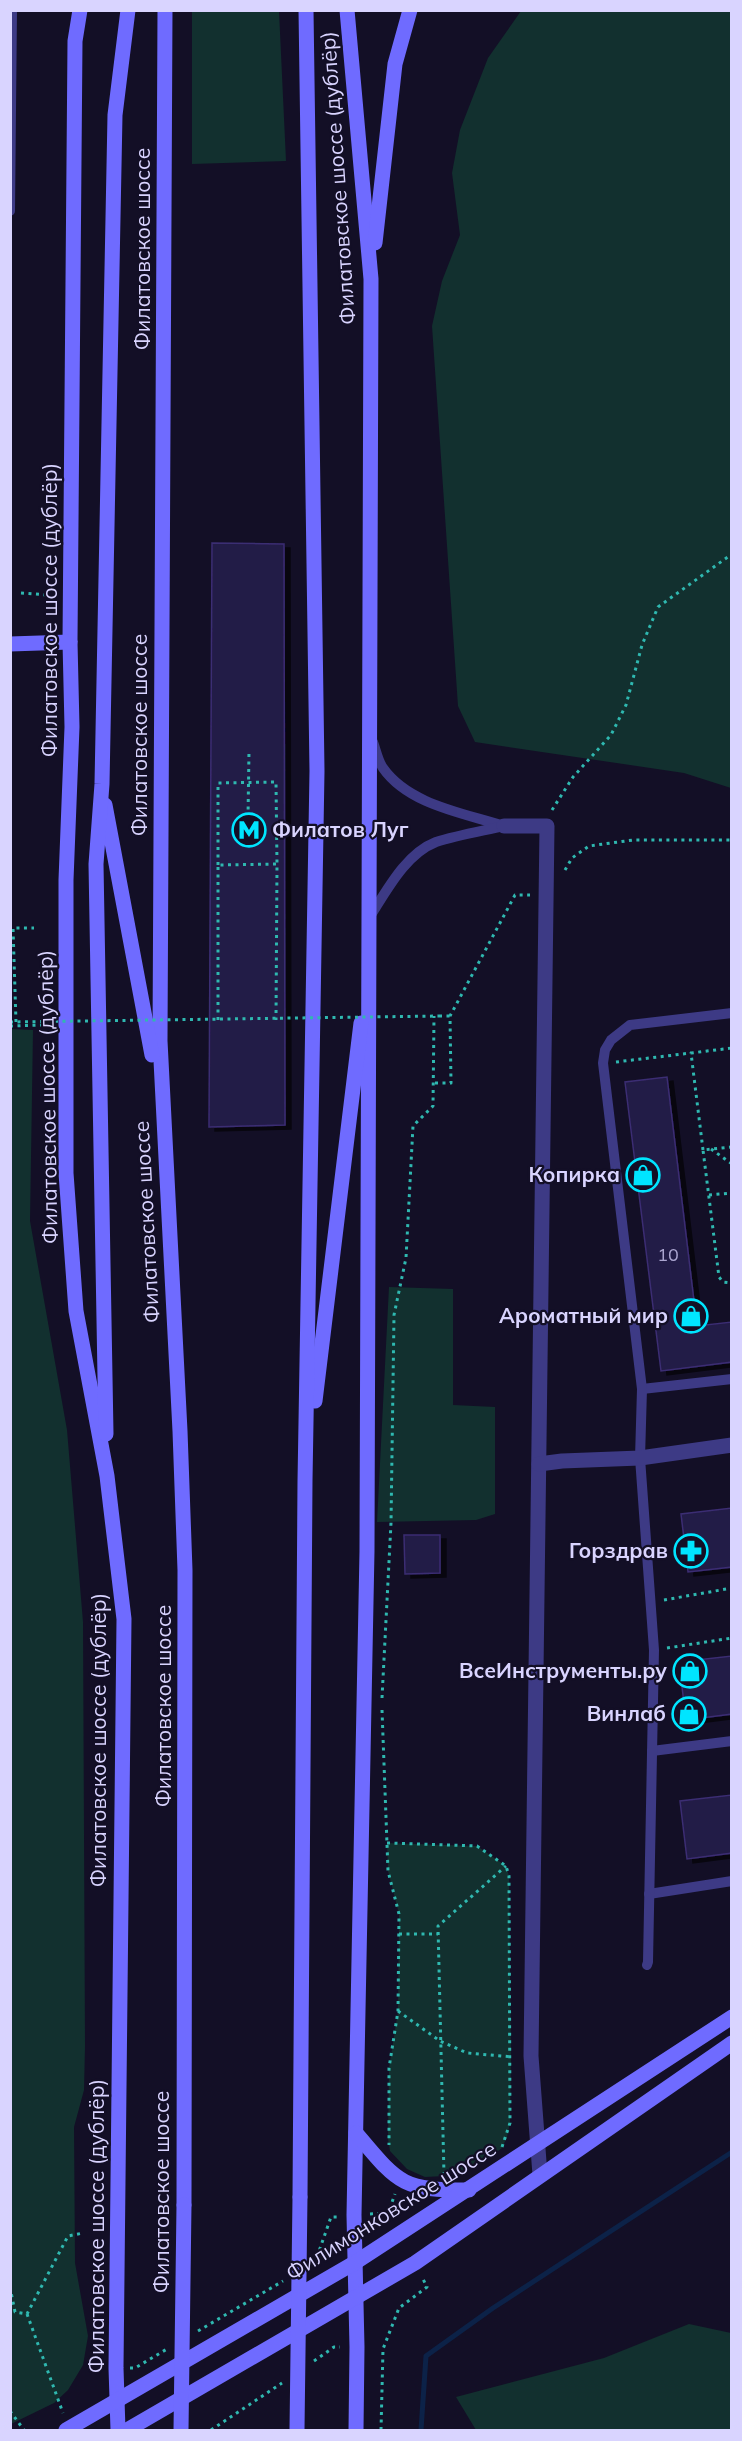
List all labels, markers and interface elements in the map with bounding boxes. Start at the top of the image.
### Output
street label: Филатовское шоссе (дублёр) [314,30,360,326]
street label: Филатовское шоссе [129,148,155,350]
street label: Филатовское шоссе (дублёр) [36,463,62,757]
street label: Филатовское шоссе [126,634,152,836]
metro station icon: Филатов Луг [231,812,267,848]
place label: Филатов Луг [272,816,409,842]
street label: Филатовское шоссе (дублёр) [31,950,63,1244]
street label: Филатовское шоссе [128,1120,164,1324]
shop icon: Копирка [625,1157,661,1193]
place label: Копирка [529,1161,620,1187]
house number: 10 [657,1243,679,1266]
shop icon: Ароматный мир [673,1298,709,1334]
place label: Ароматный мир [499,1302,668,1328]
pharmacy icon: Горздрав [673,1533,709,1569]
place label: Горздрав [569,1537,668,1563]
street label: Филатовское шоссе (дублёр) [85,1593,111,1887]
street label: Филатовское шоссе [150,1605,176,1807]
shop icon: ВсеИнструменты.ру [672,1653,708,1689]
place label: ВсеИнструменты.ру [459,1657,667,1683]
shop icon: Винлаб [671,1696,707,1732]
place label: Винлаб [587,1700,666,1726]
street label: Филатовское шоссе (дублёр) [83,2079,109,2373]
street label: Филатовское шоссе [148,2091,174,2293]
street label: Филимонковское шоссе [281,2135,500,2286]

